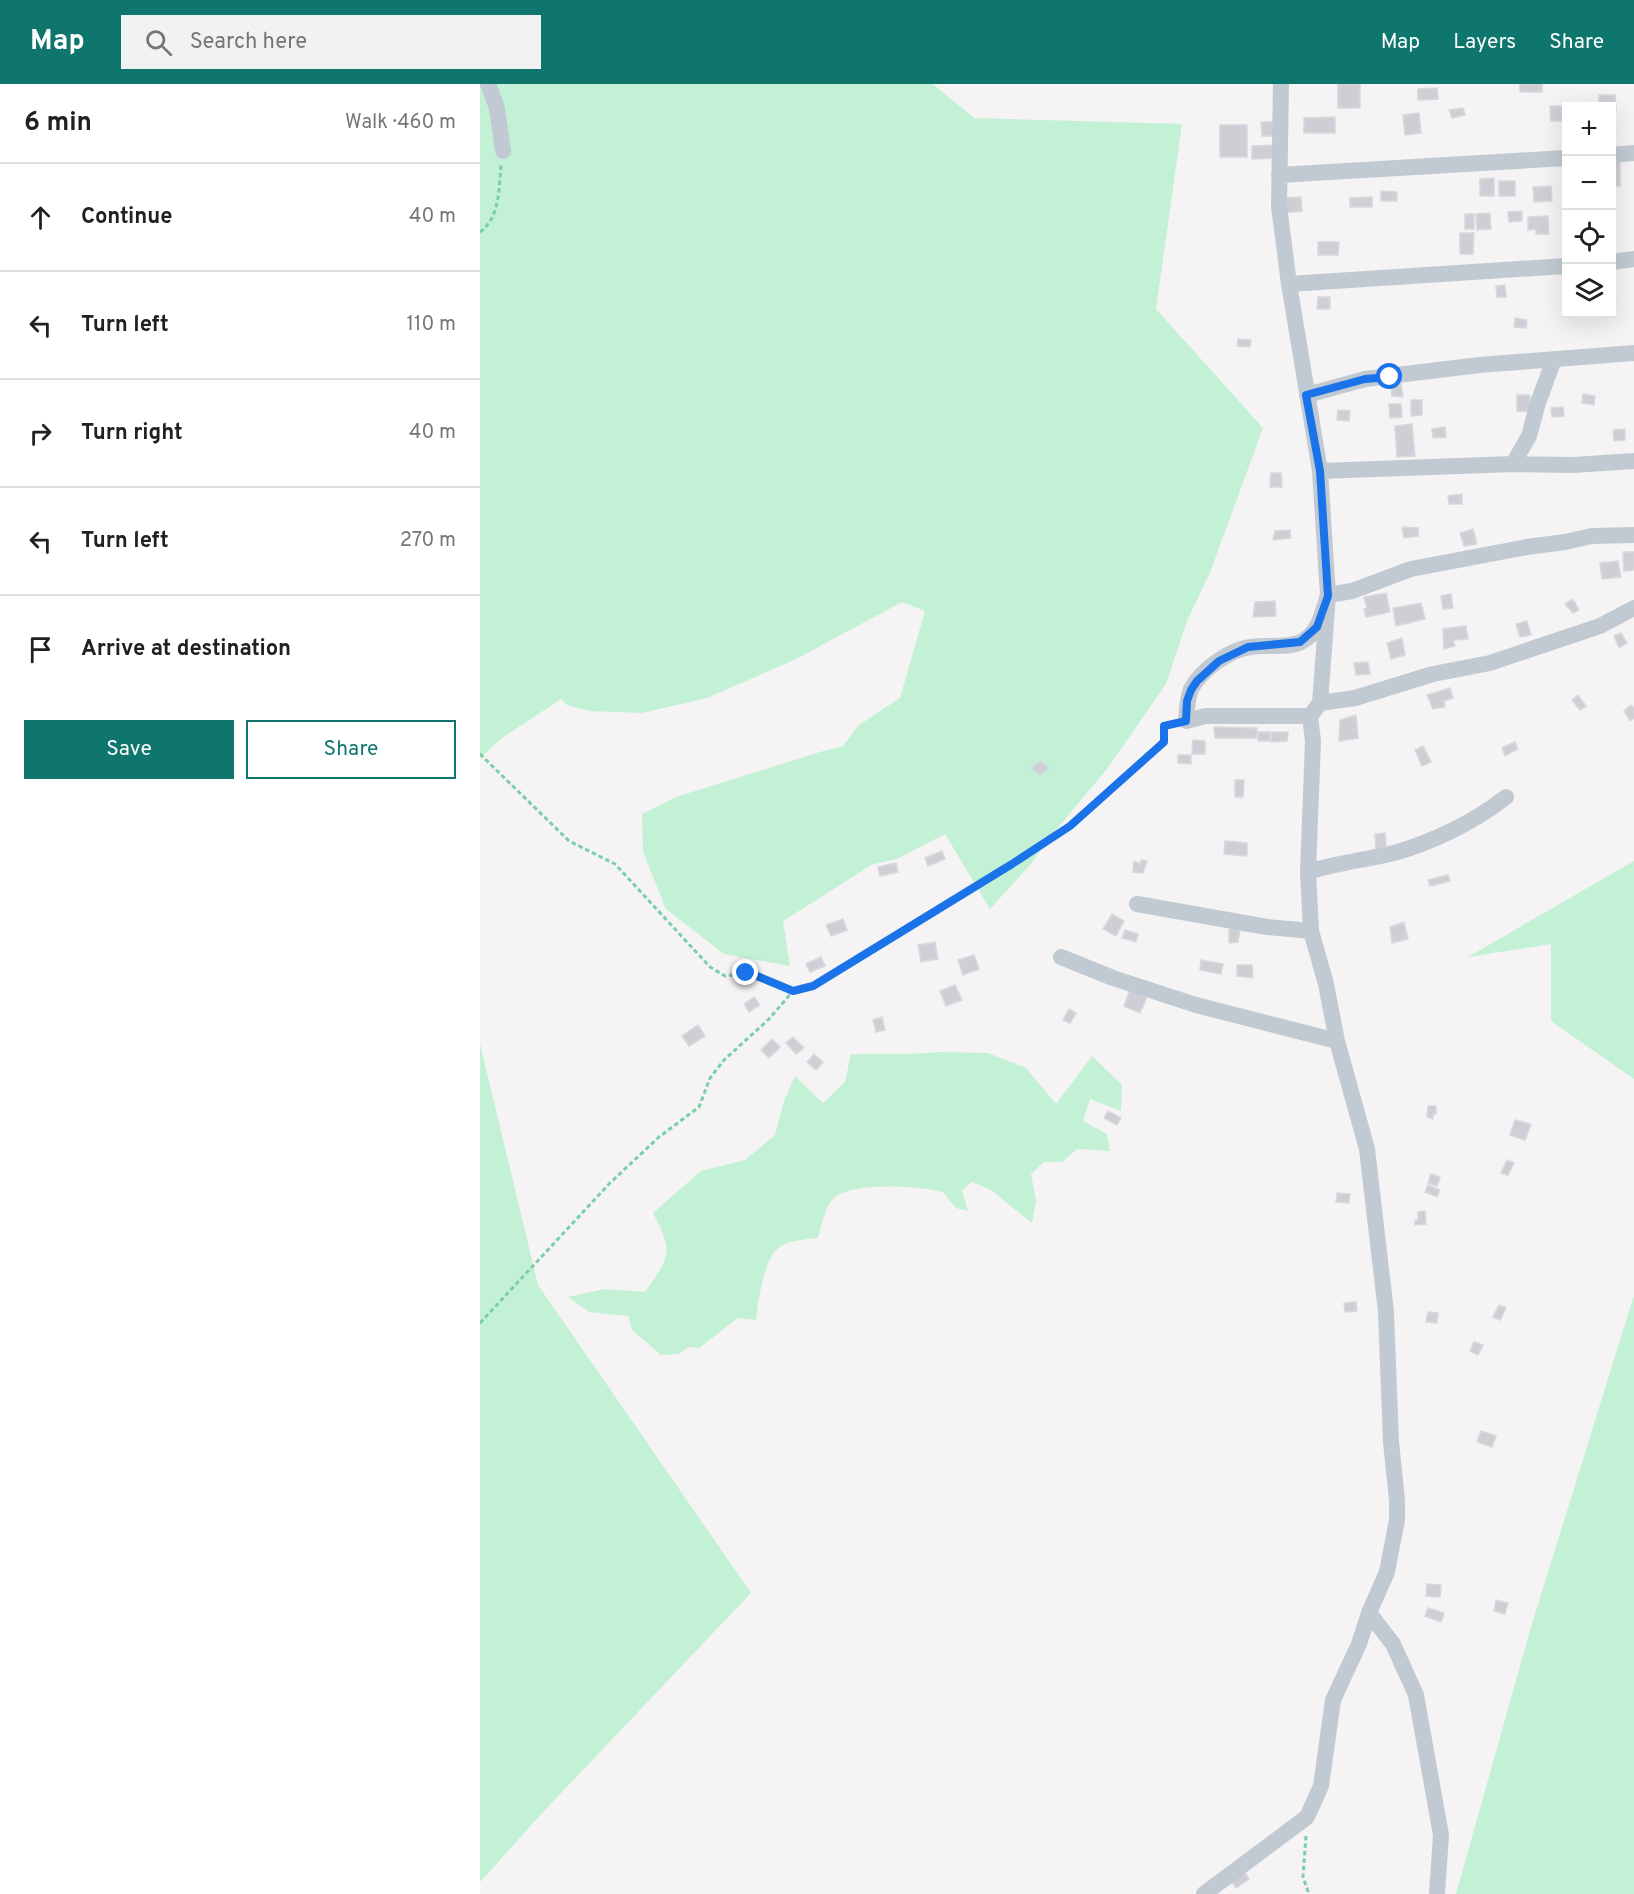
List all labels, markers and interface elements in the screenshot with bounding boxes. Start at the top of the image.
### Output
search box [121,15,541,69]
text: Map [30,24,85,60]
icon: search [142,26,175,59]
text: Search here [190,29,307,56]
text: Map [1381,29,1420,56]
text: Layers [1453,29,1516,56]
text: Share [1549,29,1604,56]
map controls [1562,102,1616,318]
button: + [1562,102,1616,156]
text: 6 min [24,107,92,140]
text: Walk · 460 m [345,110,456,136]
button: − [1562,156,1616,210]
icon: ahead [24,201,57,234]
text: Continue [81,204,172,231]
text: 40 m [409,204,456,230]
button: locate [1562,210,1616,264]
button: layers [1562,264,1616,318]
icon: left [24,309,57,342]
text: Turn left [81,312,169,339]
text: 110 m [407,312,456,338]
route start [1376,363,1402,389]
icon: right [24,417,57,450]
text: Turn right [81,420,183,447]
text: 40 m [409,420,456,446]
icon: left [24,525,57,558]
text: Turn left [81,528,169,555]
text: 270 m [400,528,456,554]
icon: arrive [24,633,57,666]
text: Arrive at destination [81,636,291,663]
button: Save [24,720,234,779]
button: Share [246,720,456,779]
route end [732,959,758,985]

